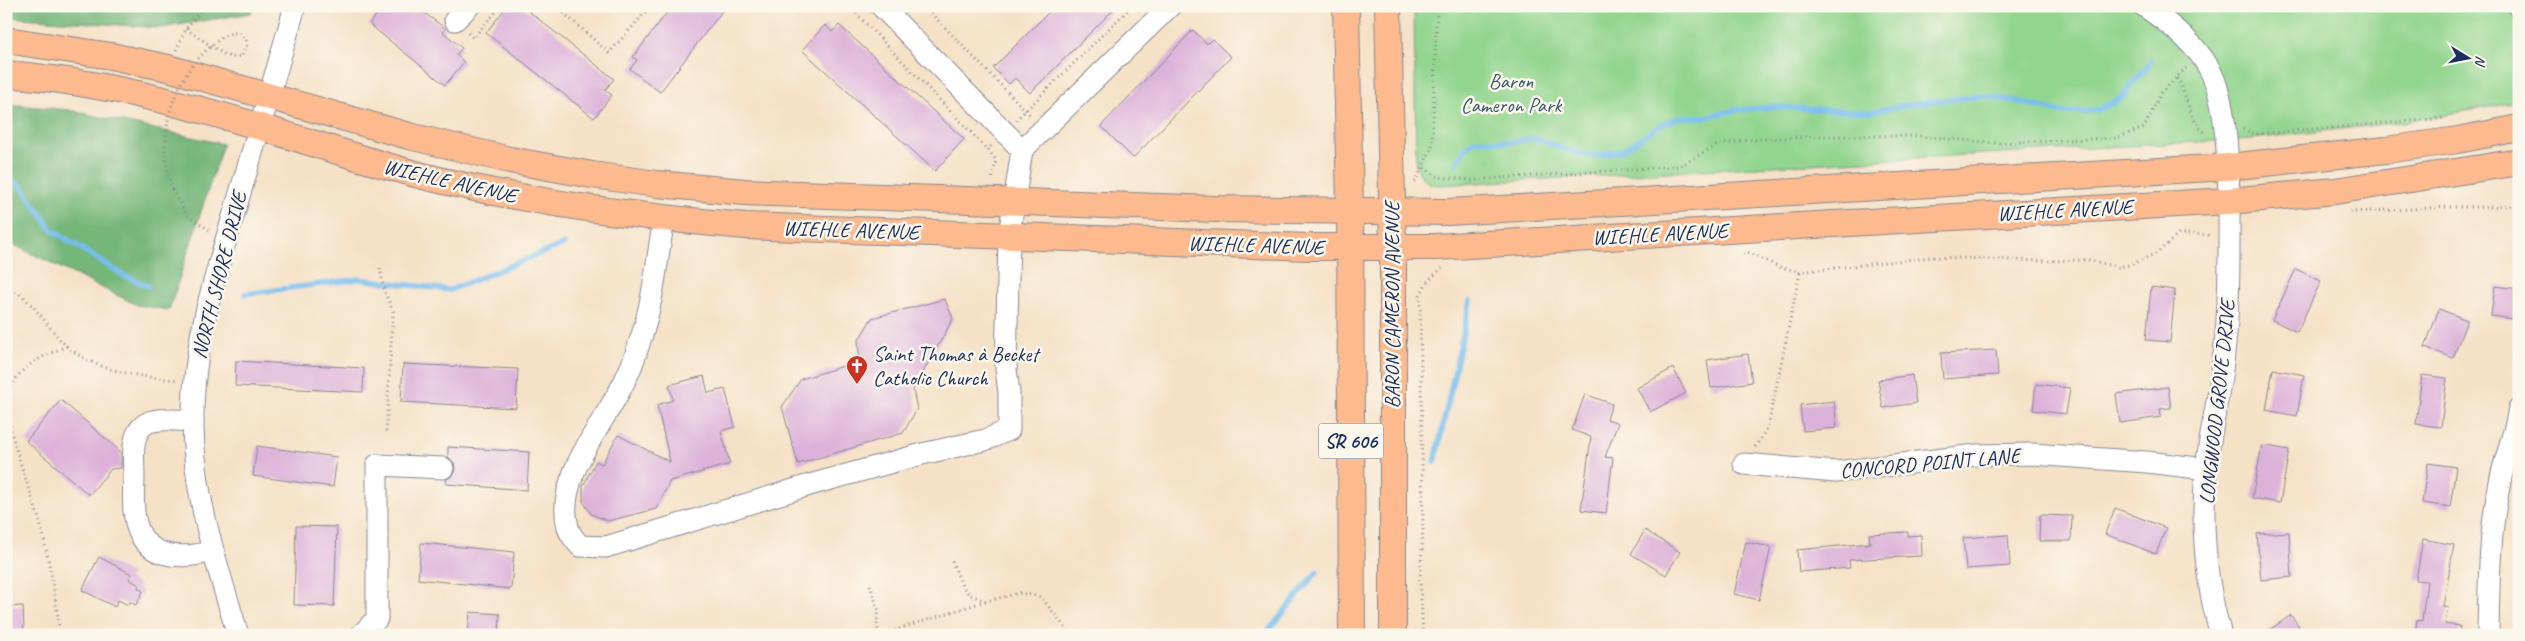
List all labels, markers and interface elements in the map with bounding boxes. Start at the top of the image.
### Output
north arrow [2442,32,2492,82]
text: N [2471,54,2489,68]
park label: Baron Cameron Park [1461,68,1563,118]
street label: WIEHLE AVENUE [381,153,522,210]
street label: NORTH SHORE DRIVE [186,186,253,361]
street label: WIEHLE AVENUE [1997,193,2136,227]
street label: BARON CAMERON AVENUE [1379,199,1405,408]
street label: WIEHLE AVENUE [783,215,922,245]
street label: WIEHLE AVENUE [1592,217,1731,251]
street label: WIEHLE AVENUE [1188,230,1327,260]
street label: LONGWOOD GROVE DRIVE [2193,296,2241,505]
place label: Saint Thomas à Becket Catholic Church [873,341,1041,391]
church icon: Saint Thomas à Becket Catholic Church [845,354,869,385]
road number: SR 606 [1318,424,1384,458]
street label: CONCORD POINT LANE [1839,442,2023,484]

